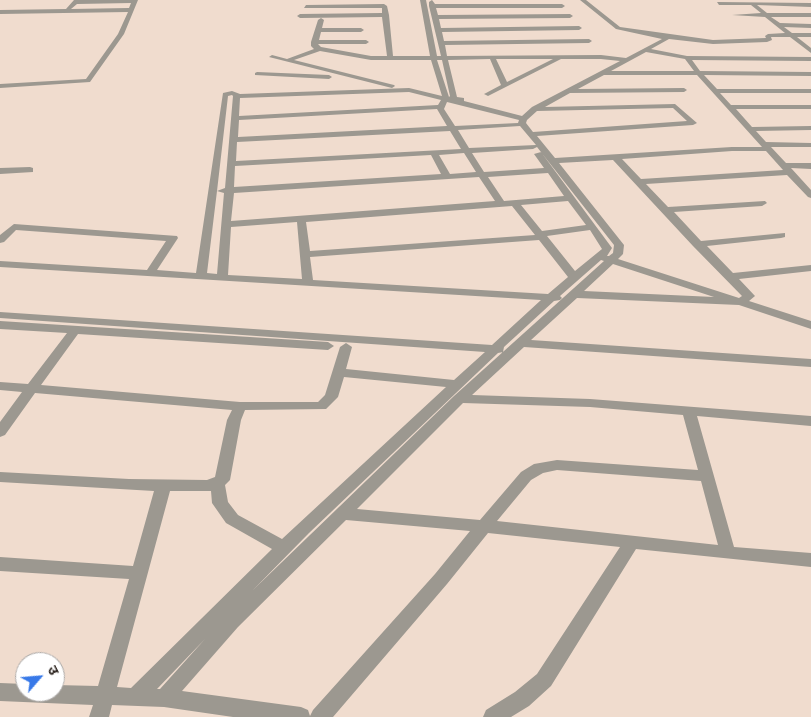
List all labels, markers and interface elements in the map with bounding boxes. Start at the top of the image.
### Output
north arrow [15,652,65,702]
text: उ [43,663,62,678]

